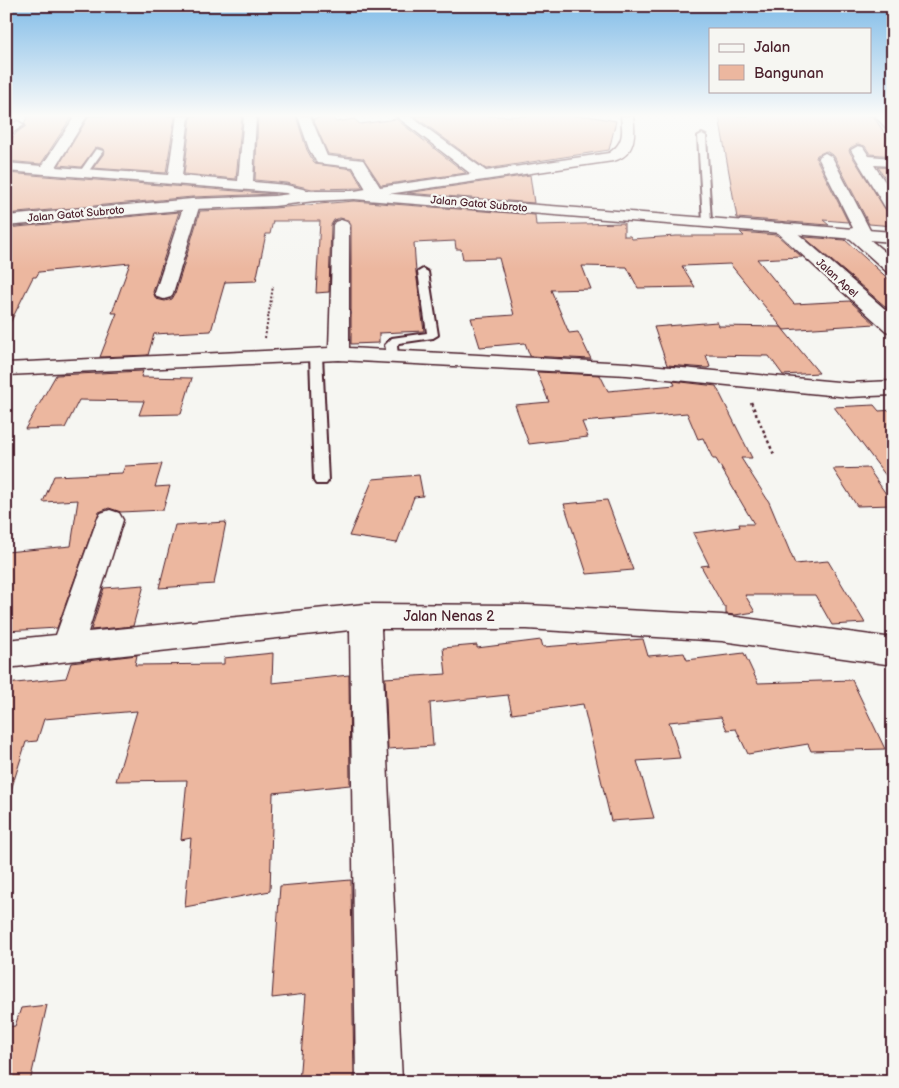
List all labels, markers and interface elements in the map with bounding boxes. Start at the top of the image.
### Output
legend [709,28,872,92]
text: Jalan [754,38,790,57]
text: Bangunan [754,64,824,83]
street label: Jalan Gatot Subroto [430,193,528,215]
street label: Jalan Gatot Subroto [27,203,125,225]
street label: Jalan Apel [813,256,861,300]
street label: Jalan Nenas 2 [403,608,495,625]

